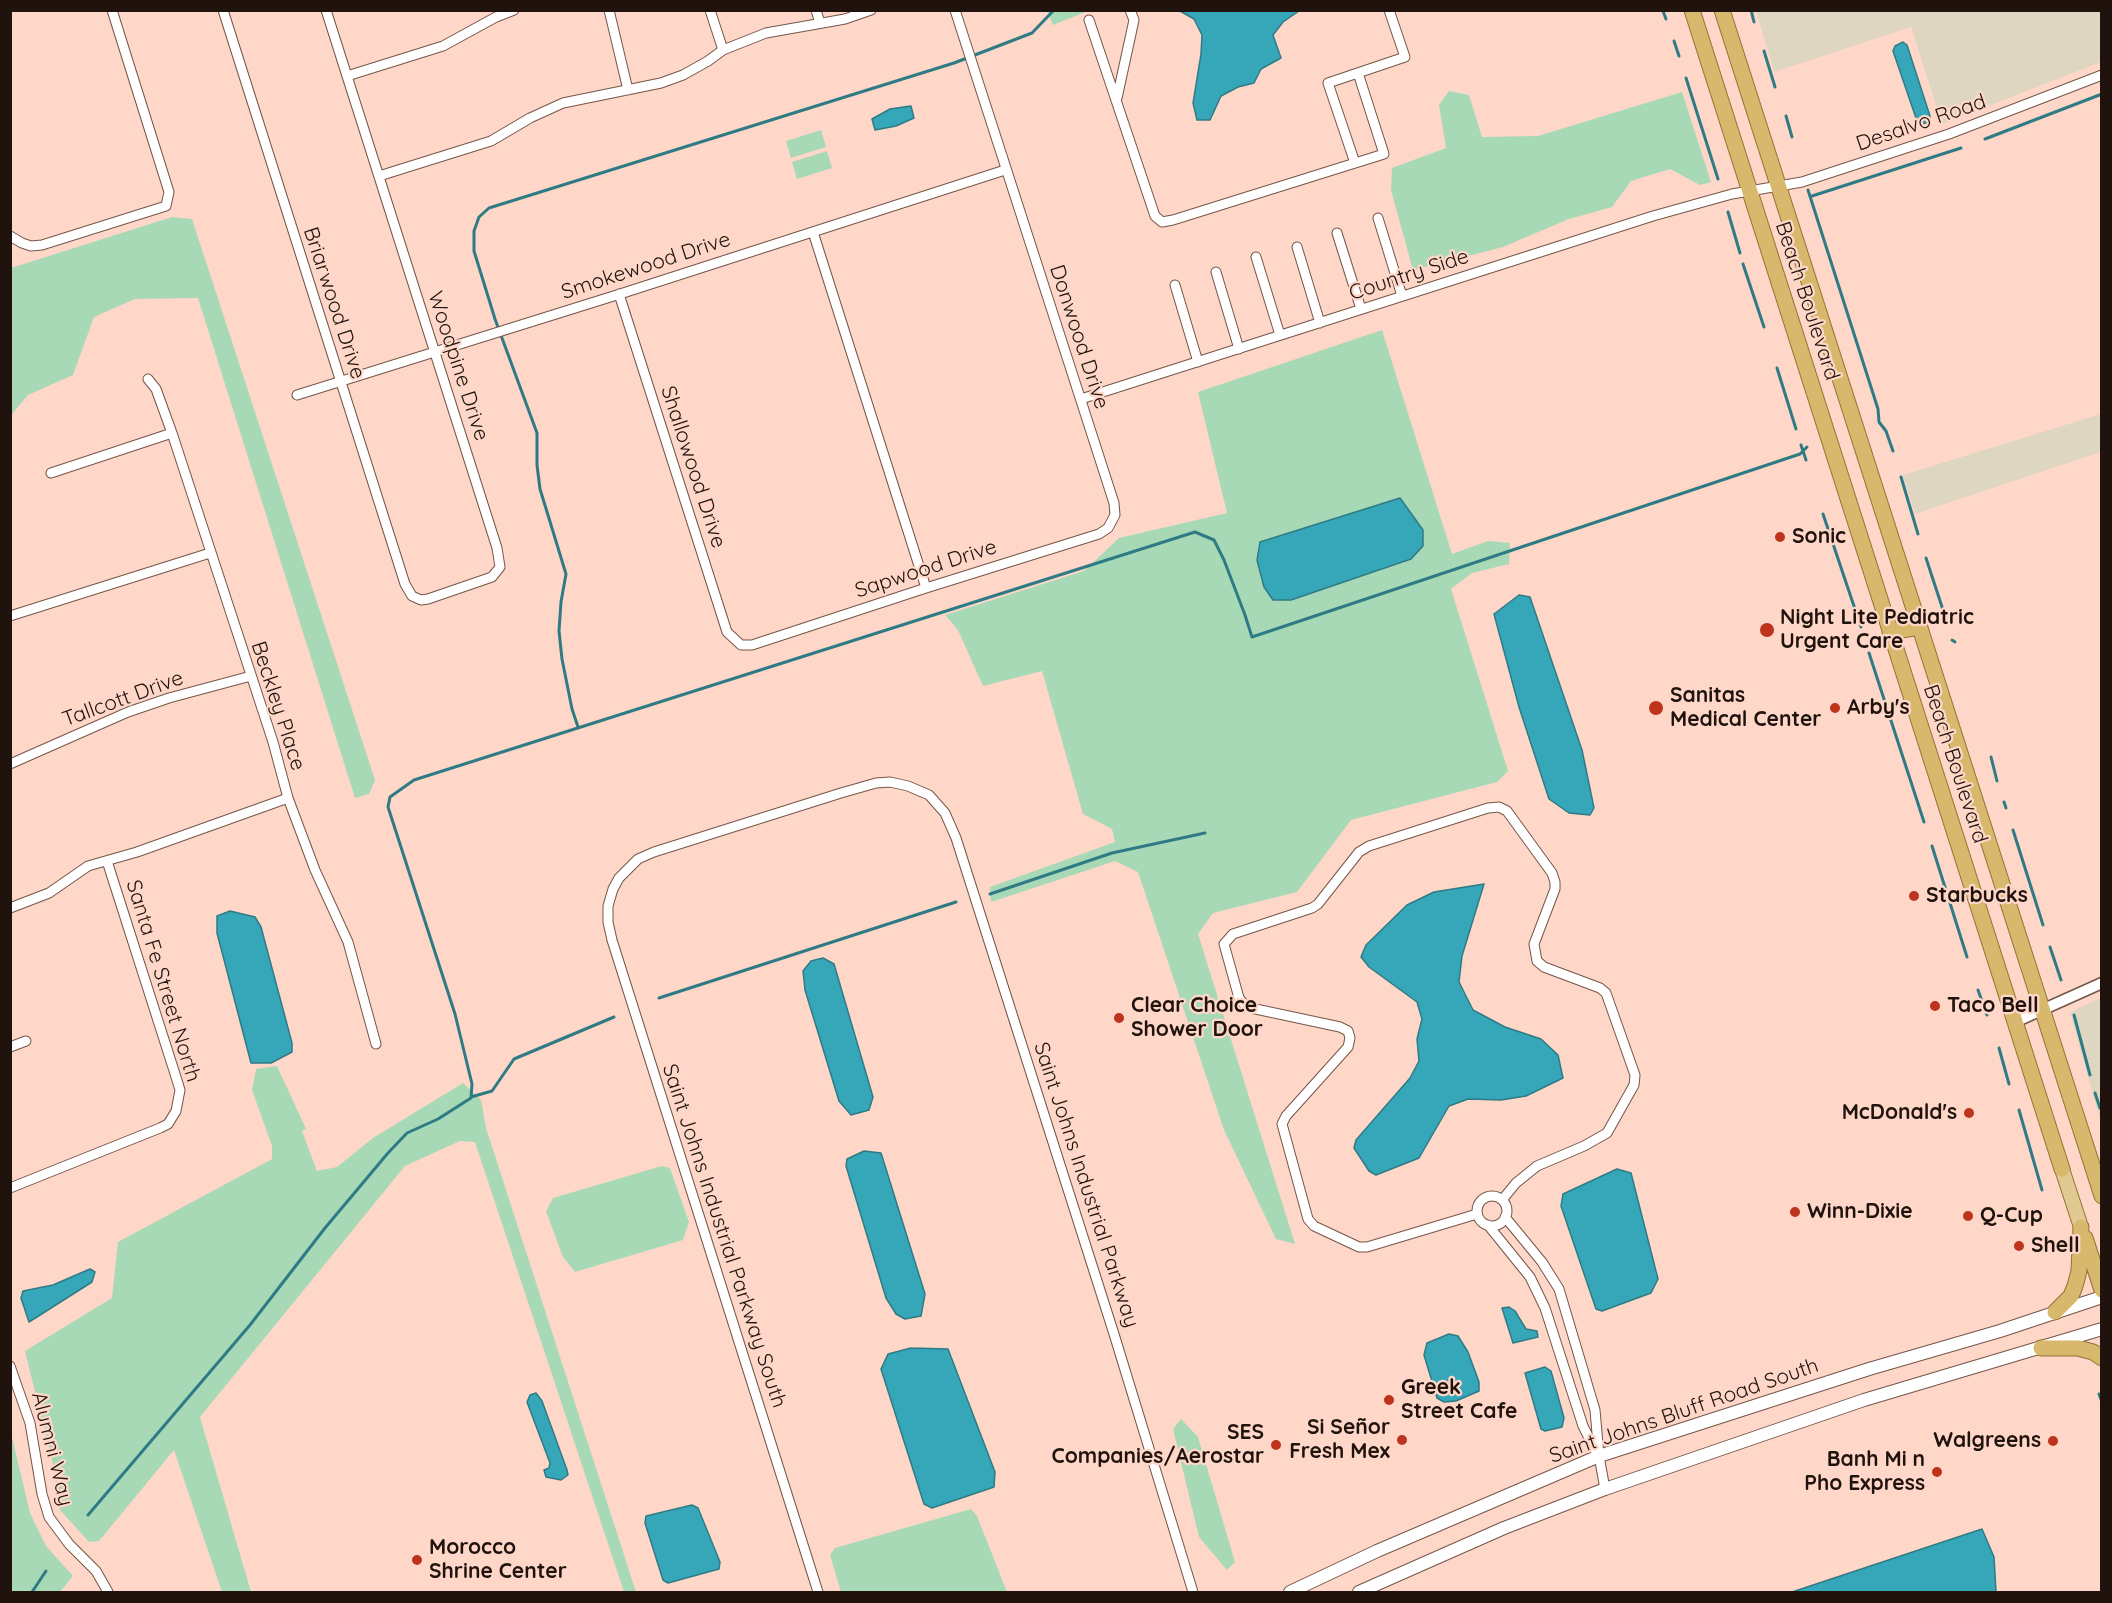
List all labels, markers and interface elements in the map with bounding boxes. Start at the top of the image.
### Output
street label: Desalvo Road [1853,89,1989,157]
street label: Beach Boulevard [1769,218,1845,384]
street label: Briarwood Drive [298,224,370,382]
street label: Smokewood Drive [558,227,734,305]
street label: Country Side [1346,244,1472,306]
street label: Donwood Drive [1044,262,1114,412]
street label: Woodpine Drive [422,288,494,444]
street label: Shallowood Drive [655,383,731,551]
place label: Sonic [1792,524,1846,550]
marker: Sonic [1773,530,1787,544]
street label: Sapwood Drive [852,534,1000,604]
place label: Night Lite Pediatric Urgent Care [1780,605,1974,655]
marker: Night Lite Pediatric Urgent Care [1758,621,1776,639]
street label: Beckley Place [245,638,311,774]
street label: Tallcott Drive [59,665,187,733]
street label: Beach Boulevard [1917,681,1993,847]
place label: Sanitas Medical Center [1670,683,1821,733]
place label: Arby's [1847,695,1910,721]
marker: Sanitas Medical Center [1647,699,1665,717]
marker: Arby's [1828,701,1842,715]
street label: Santa Fe Street North [120,877,206,1085]
place label: Starbucks [1926,883,2028,909]
marker: Starbucks [1907,889,1921,903]
place label: Clear Choice Shower Door [1131,993,1263,1043]
place label: Taco Bell [1947,993,2039,1019]
marker: Taco Bell [1928,999,1942,1013]
marker: Clear Choice Shower Door [1112,1011,1126,1025]
street label: Saint Johns Industrial Parkway [1028,1039,1144,1331]
street label: Saint Johns Industrial Parkway South [656,1061,792,1411]
place label: McDonald's [1842,1100,1957,1126]
marker: McDonald's [1962,1106,1976,1120]
place label: Winn-Dixie [1807,1199,1913,1225]
place label: Q-Cup [1980,1203,2043,1229]
marker: Winn-Dixie [1788,1205,1802,1219]
marker: Q-Cup [1961,1209,1975,1223]
place label: Shell [2031,1233,2080,1259]
marker: Shell [2012,1239,2026,1253]
street label: Saint Johns Bluff Road South [1546,1353,1822,1469]
place label: Greek Street Cafe [1401,1375,1517,1425]
street label: Alumni Way [26,1389,78,1509]
marker: Greek Street Cafe [1382,1393,1396,1407]
place label: Si Señor Fresh Mex [1289,1415,1390,1465]
place label: SES Companies/Aerostar [1052,1420,1264,1470]
place label: Walgreens [1933,1428,2041,1454]
marker: Si Señor Fresh Mex [1395,1433,1409,1447]
marker: Walgreens [2046,1434,2060,1448]
marker: SES Companies/Aerostar [1269,1438,1283,1452]
place label: Banh Mi n Pho Express [1804,1447,1925,1497]
marker: Banh Mi n Pho Express [1930,1465,1944,1479]
place label: Morocco Shrine Center [429,1535,567,1585]
marker: Morocco Shrine Center [410,1553,424,1567]

